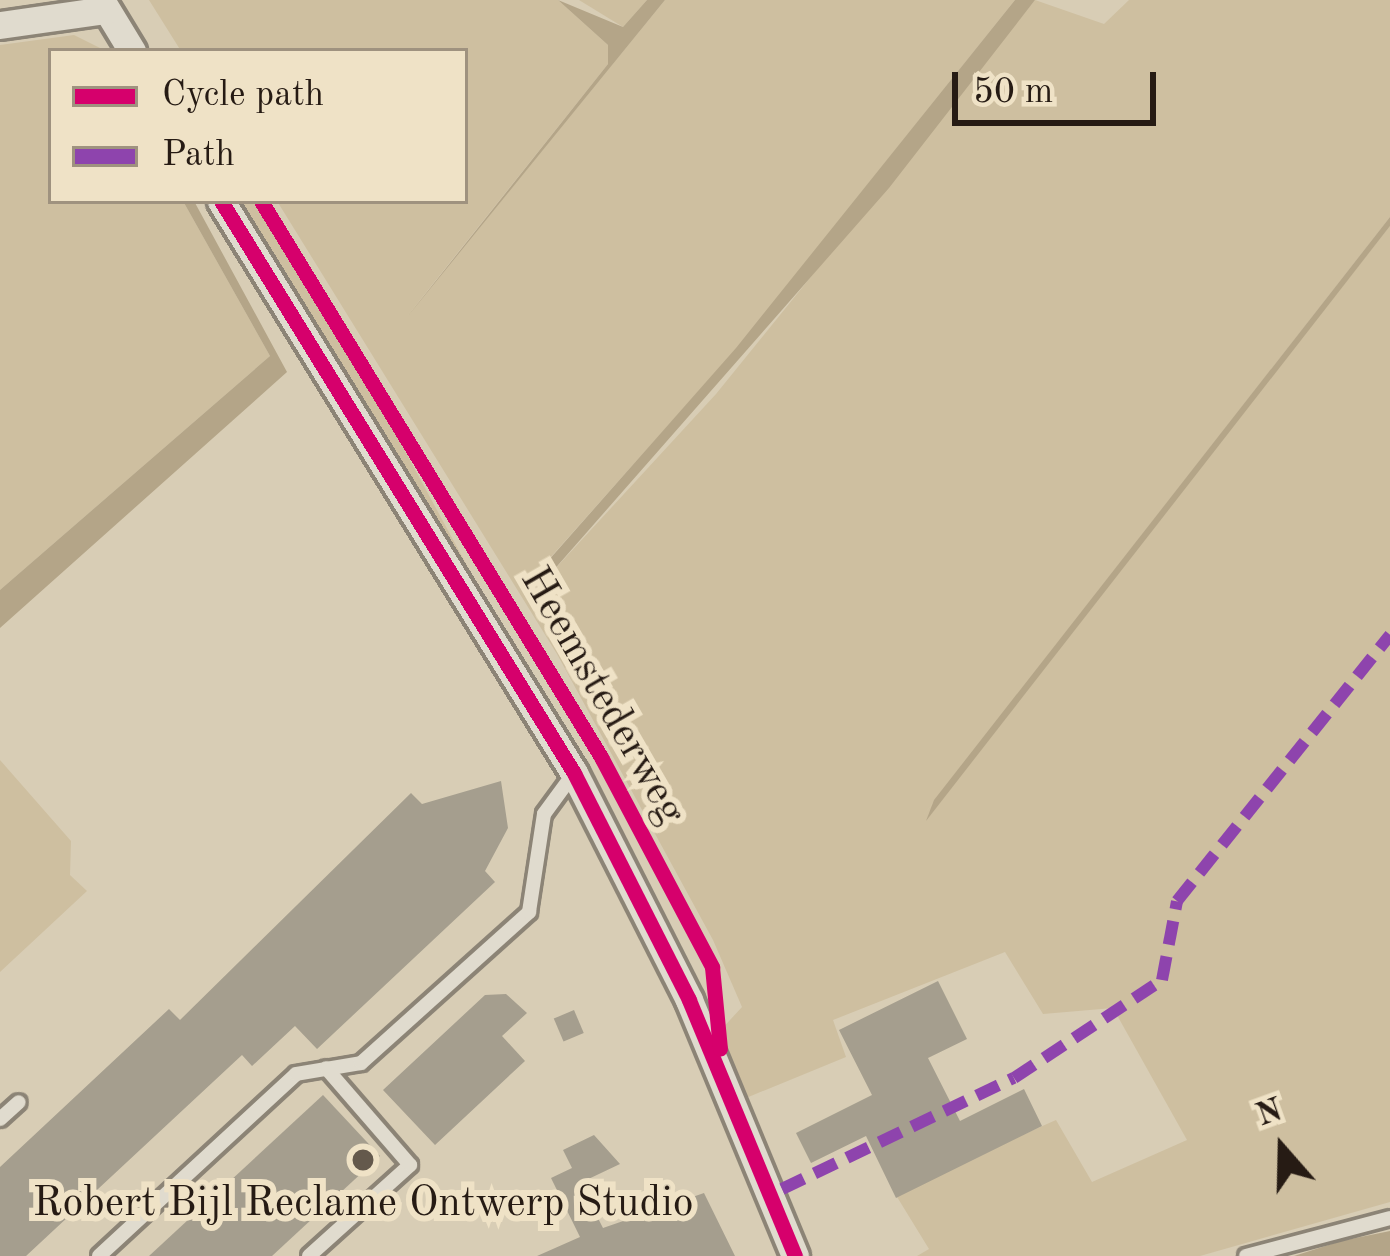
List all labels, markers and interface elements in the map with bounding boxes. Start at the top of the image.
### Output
legend [48,48,468,204]
scale bar [958,48,1162,122]
text: 50 m [973,75,1053,111]
text: Cycle path [162,78,324,114]
text: Path [162,138,235,174]
street label: Heemstederweg [508,559,696,833]
north arrow [1222,1088,1342,1208]
text: N [1252,1094,1287,1134]
marker: Robert Bijl Reclame Ontwerp Studio [350,1147,376,1173]
place label: Robert Bijl Reclame Ontwerp Studio [32,1179,694,1229]

